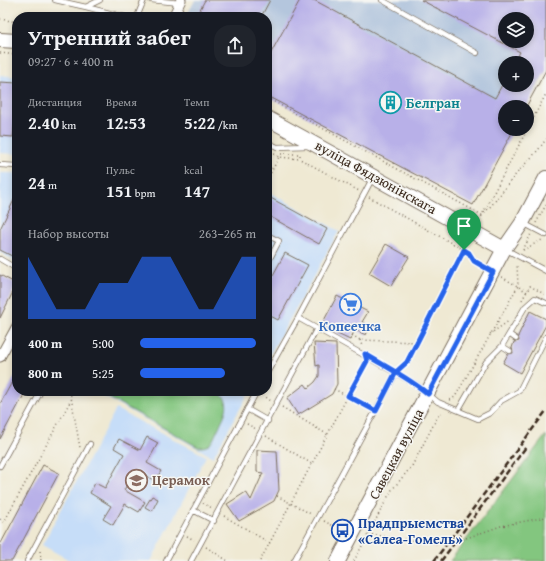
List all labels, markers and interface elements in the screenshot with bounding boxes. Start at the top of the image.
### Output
map controls [498,12,534,136]
button: layers [498,12,534,48]
text: Утренний забег [28,21,191,53]
button: share [214,25,256,67]
text: 09:27 · 6 × 400 m [28,52,114,71]
button: + [498,56,534,92]
building icon: Белгран [378,90,404,116]
place label: Белгран [406,93,460,113]
text: Дистанция [28,94,82,110]
text: Время [106,94,137,110]
text: Темп [184,94,209,110]
button: − [498,100,534,136]
text: 2.40 [28,110,59,135]
text: 12:53 [106,110,146,135]
text: 5:22 [184,110,215,135]
text: km [59,117,76,133]
text: /km [215,117,237,133]
street label: вуліца Фядзюнінскага [312,135,441,219]
text: Пульс [106,162,135,178]
text: kcal [184,162,203,178]
text: 24 [28,170,46,195]
text: m [46,177,57,193]
text: 151 [106,178,132,203]
text: 147 [184,178,210,203]
text: bpm [132,185,155,201]
pin [447,209,481,250]
icon: arrive [453,215,475,237]
text: Набор высоты [28,224,109,243]
text: 263–265 m [199,224,256,243]
supermarket icon: Копеечка [337,291,363,317]
place label: Копеечка [319,316,382,336]
text: 400 m [28,334,62,353]
text: 5:00 [92,334,114,353]
text: 800 m [28,364,62,383]
text: 5:25 [92,364,114,383]
street label: Савецкая вуліца [364,405,428,503]
school or university icon: Церамок [123,467,149,493]
place label: Церамок [152,470,211,490]
place label: Прадпрыемства «Салеа-Гомель» [358,513,465,549]
bus stop icon: Прадпрыемства «Салеа-Гомель» [330,518,356,544]

